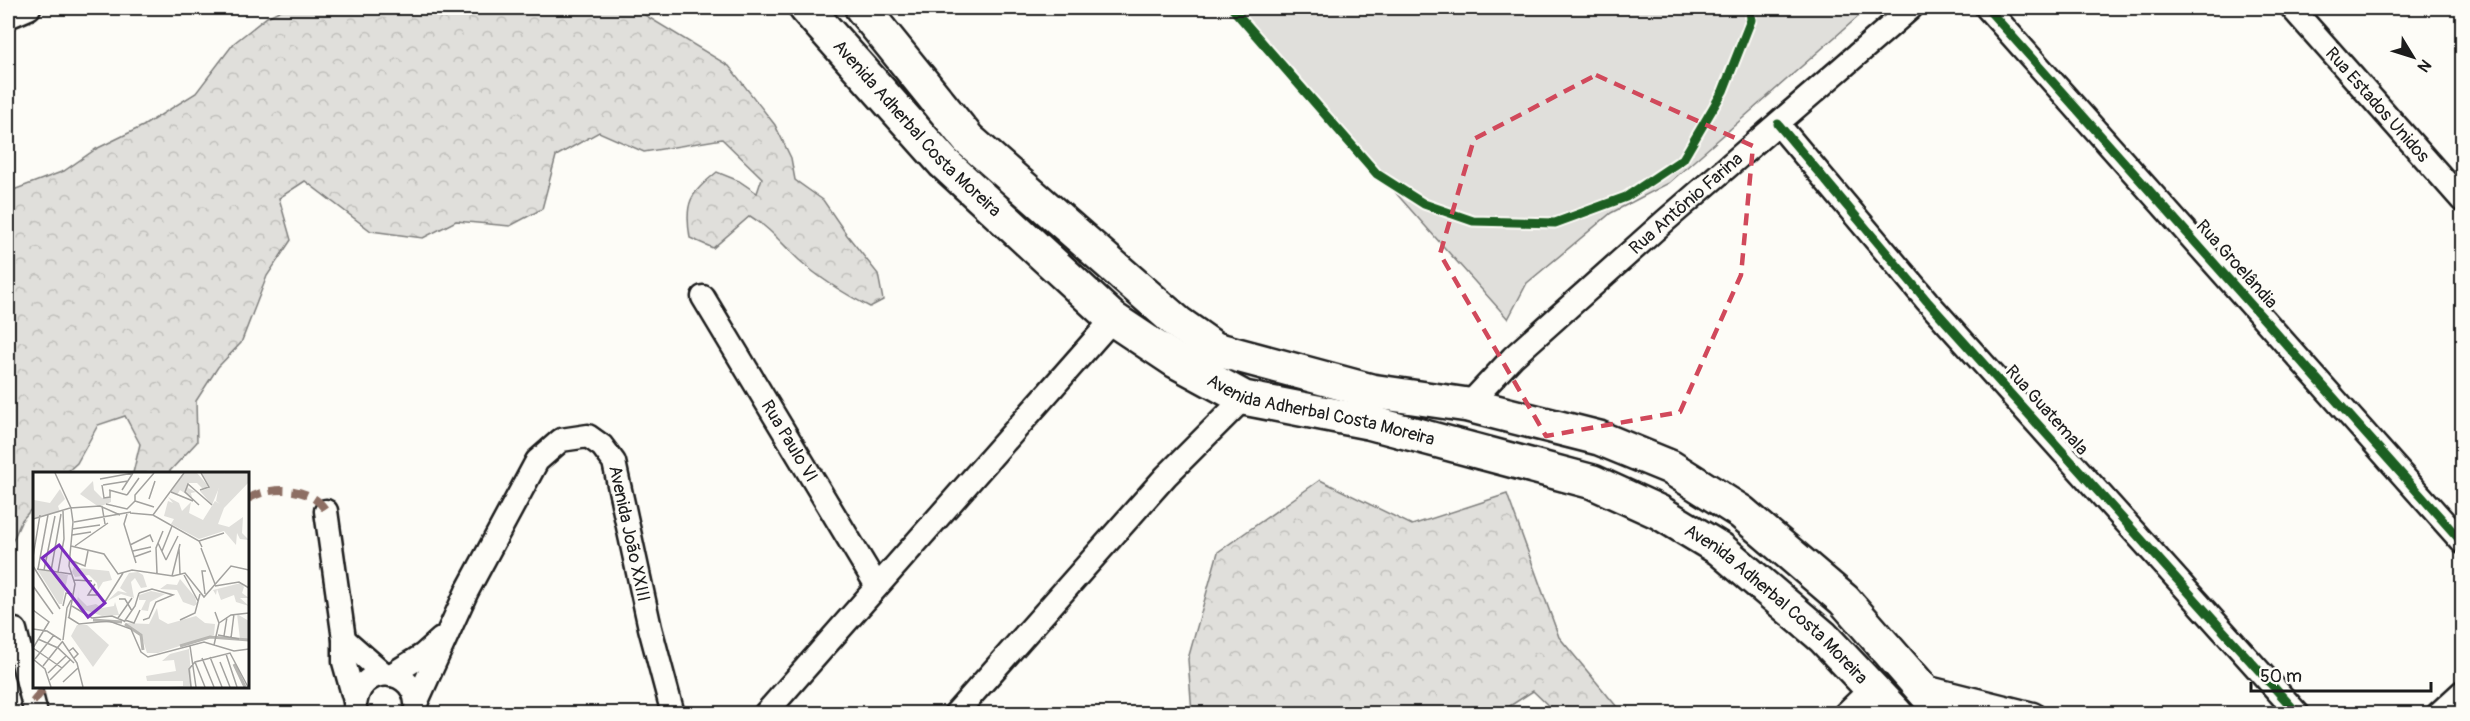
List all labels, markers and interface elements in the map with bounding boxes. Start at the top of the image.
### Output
north arrow [2383,27,2443,87]
street label: Avenida Adherbal Costa Moreira [828,35,1006,222]
street label: Rua Estados Unidos [2320,42,2434,167]
text: N [2413,55,2435,76]
street label: Rua Antônio Farina [1624,148,1748,260]
street label: Rua Groelândia [2191,215,2282,313]
street label: Rua Guatemala [2000,360,2093,460]
street label: Avenida Adherbal Costa Moreira [1203,369,1437,451]
street label: Rua Paulo VI [756,396,823,486]
street label: Avenida João XXIII [603,463,655,604]
inset map [33,472,249,688]
street label: Avenida Adherbal Costa Moreira [1680,519,1873,689]
scale bar [2251,655,2431,693]
text: 50 m [2260,665,2302,688]

